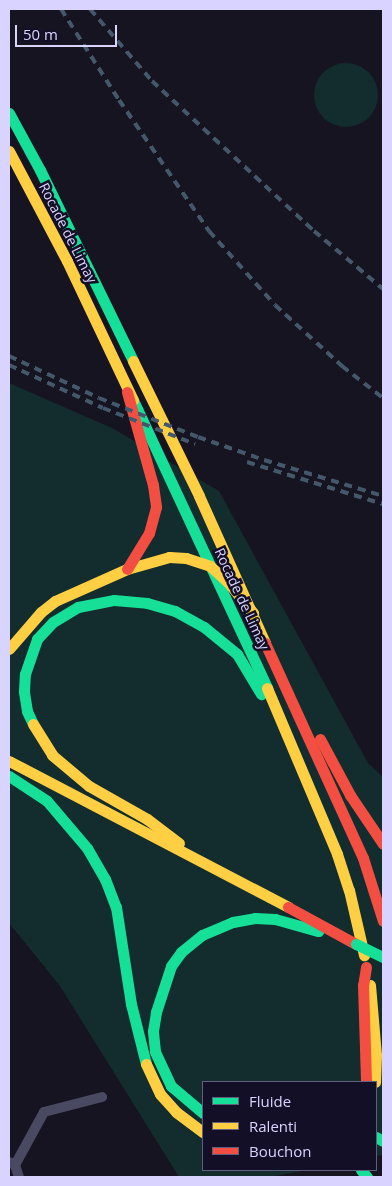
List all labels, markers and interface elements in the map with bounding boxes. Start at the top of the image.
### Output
scale bar [18,15,120,47]
text: 50 m [23,24,58,44]
street label: Rocade de Limay [35,180,101,286]
street label: Rocade de Limay [211,545,273,653]
legend [202,1081,377,1171]
text: Fluide [249,1091,291,1111]
text: Ralenti [249,1116,297,1136]
text: Bouchon [249,1141,312,1161]

